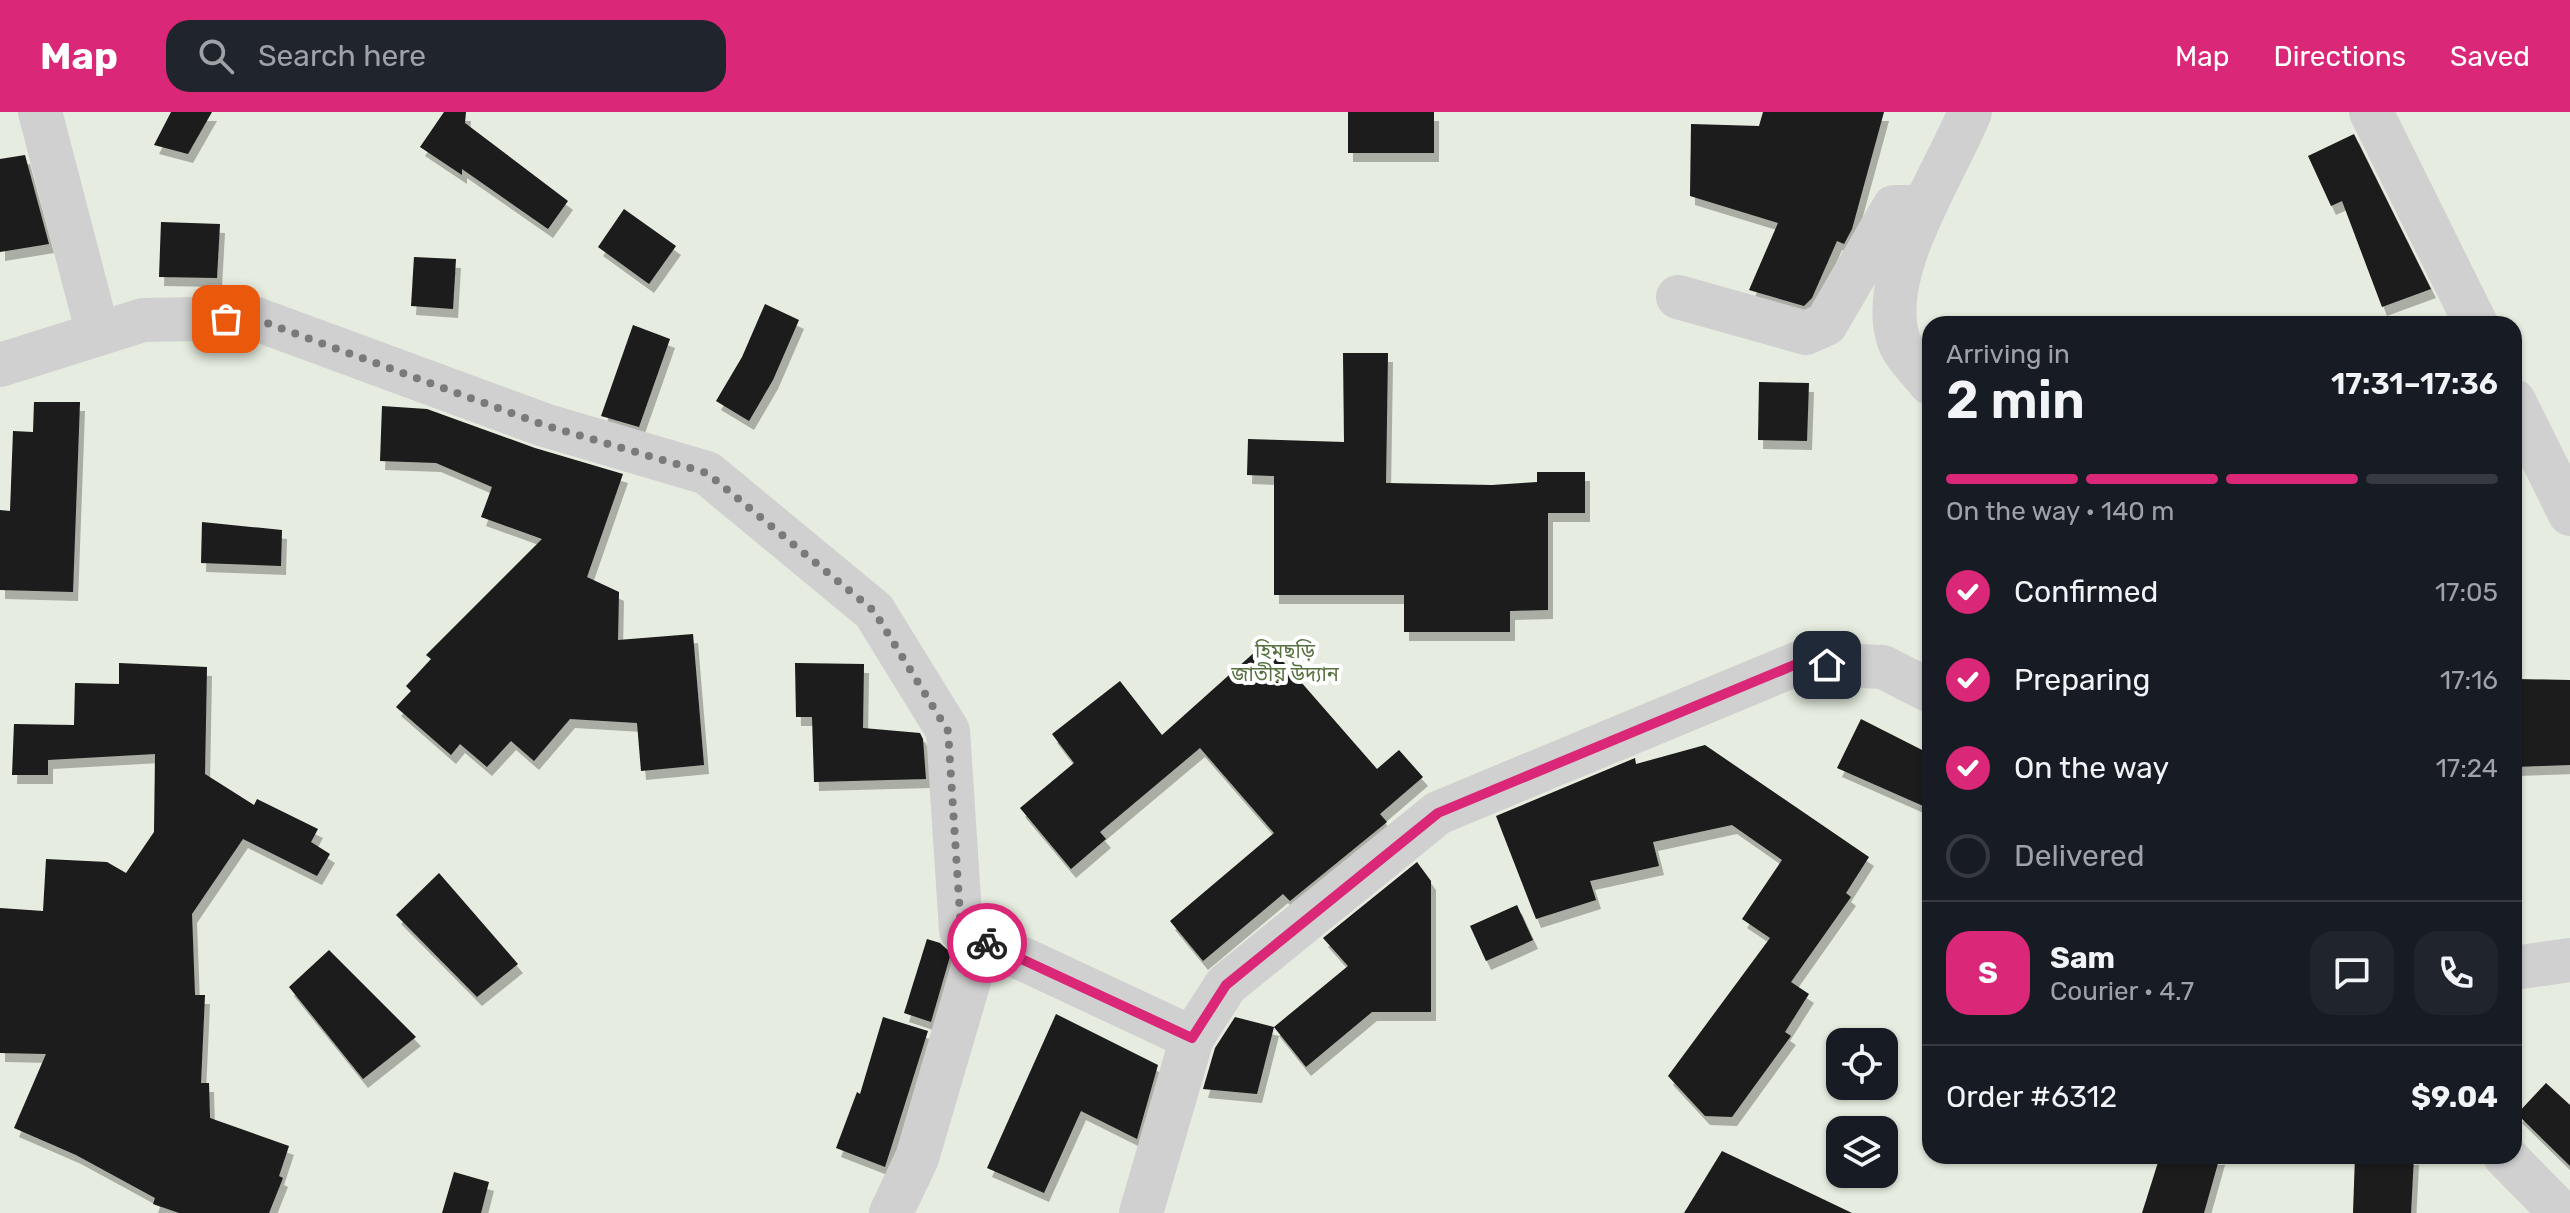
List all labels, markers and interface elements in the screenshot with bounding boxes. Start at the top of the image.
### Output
search box [166,20,726,92]
text: Map [40,33,118,79]
icon: search [194,34,238,78]
text: Search here [258,38,426,74]
text: Map [2175,40,2229,73]
text: Directions [2273,40,2406,73]
text: Saved [2450,40,2530,73]
pin [192,285,260,353]
icon: bag [204,297,248,341]
text: Arriving in [1946,339,2070,370]
text: 17:31–17:36 [2331,366,2498,402]
text: 2 min [1946,369,2085,431]
text: On the way · 140 m [1946,496,2174,527]
icon: check [1946,570,1990,614]
text: Confirmed [2014,574,2158,610]
text: 17:05 [2435,577,2498,608]
pin [1793,631,1861,699]
park label: হিমছড়ি জাতীয় উদ্যান [1230,639,1340,686]
icon: home [1805,643,1849,687]
icon: check [1946,658,1990,702]
text: Preparing [2014,662,2150,698]
text: 17:16 [2440,665,2498,696]
icon: check [1946,746,1990,790]
text: On the way [2014,750,2169,786]
text: 17:24 [2436,753,2498,784]
text: Delivered [2014,838,2145,874]
courier [947,903,1027,983]
icon: bike [965,921,1009,965]
button: chat [2310,931,2394,1015]
button: phone [2414,931,2498,1015]
text: Sam [2050,940,2115,976]
text: S [1978,955,1998,991]
text: Courier · 4.7 [2050,976,2194,1007]
map controls [1826,1028,1898,1188]
button: locate [1826,1028,1898,1100]
text: Order #6312 [1946,1079,2117,1115]
text: $9.04 [2411,1079,2498,1115]
button: layers [1826,1116,1898,1188]

